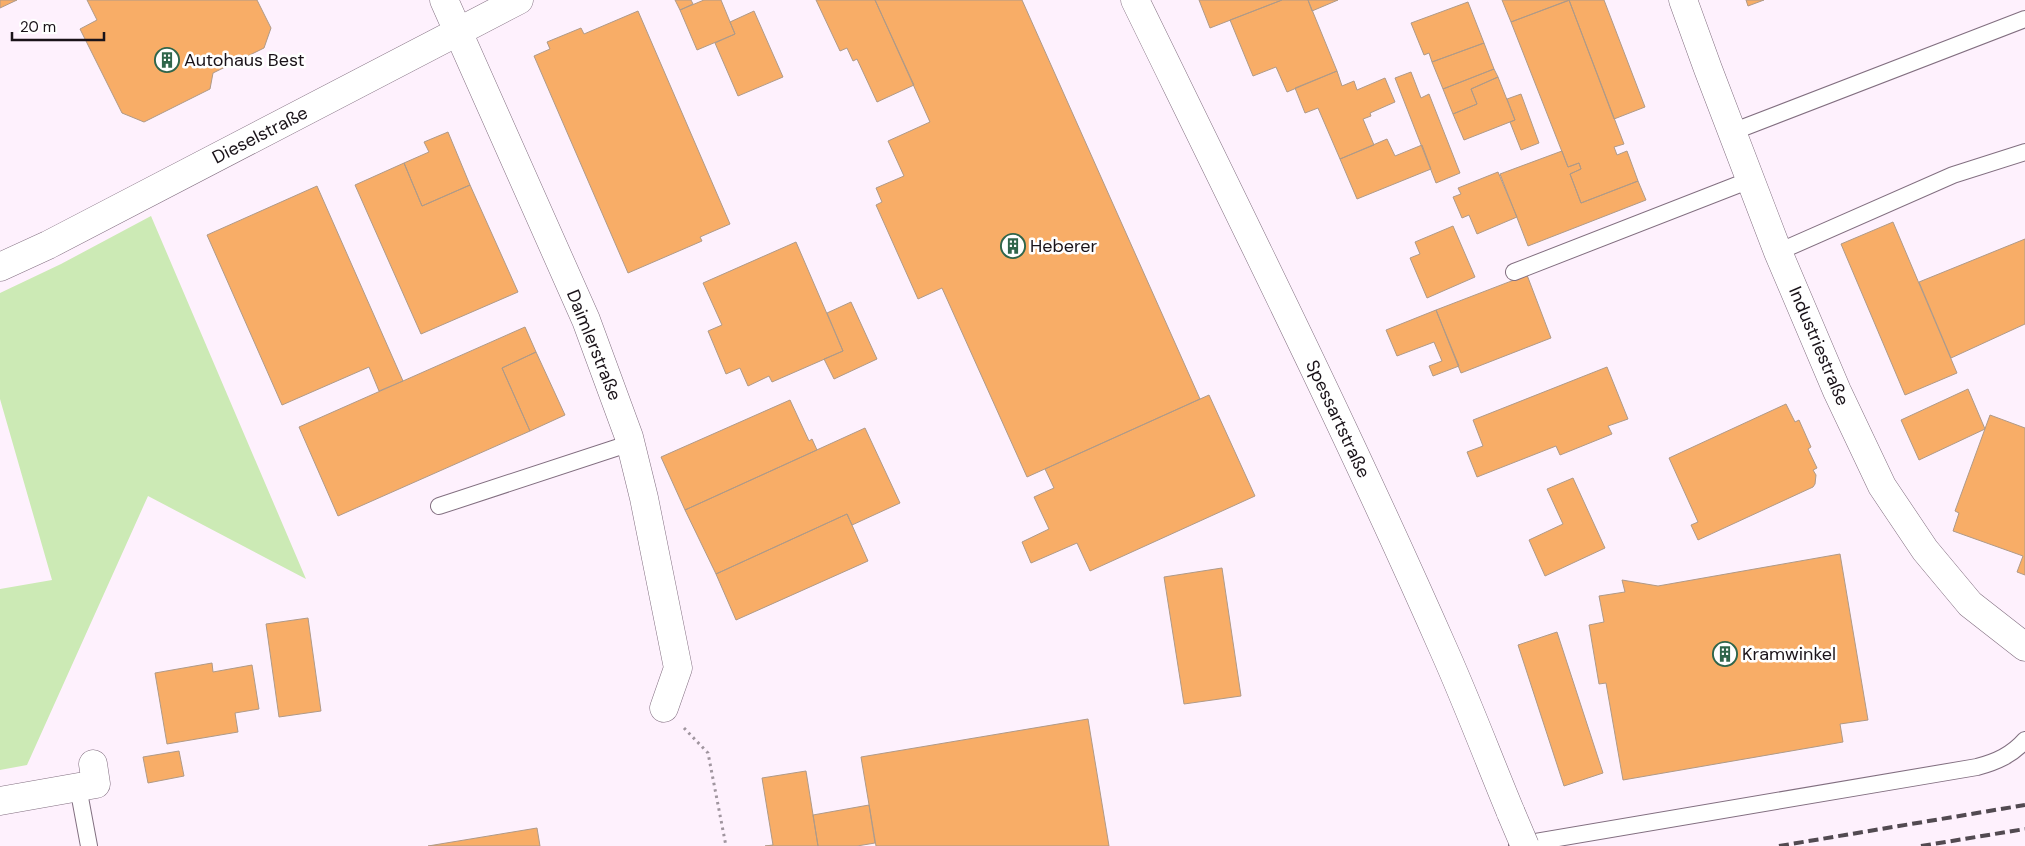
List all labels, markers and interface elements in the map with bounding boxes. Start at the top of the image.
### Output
scale bar [12,10,105,42]
text: 20 m [20,17,56,37]
building icon: Autohaus Best [154,47,180,73]
place label: Autohaus Best [184,48,305,72]
street label: Dieselstraße [208,101,312,169]
building icon: Heberer [1000,233,1026,259]
place label: Heberer [1030,234,1098,258]
street label: Industriestraße [1783,283,1855,409]
street label: Daimlerstraße [561,286,627,404]
street label: Spessartstraße [1300,356,1376,482]
building icon: Kramwinkel [1712,641,1738,667]
place label: Kramwinkel [1742,642,1836,666]

